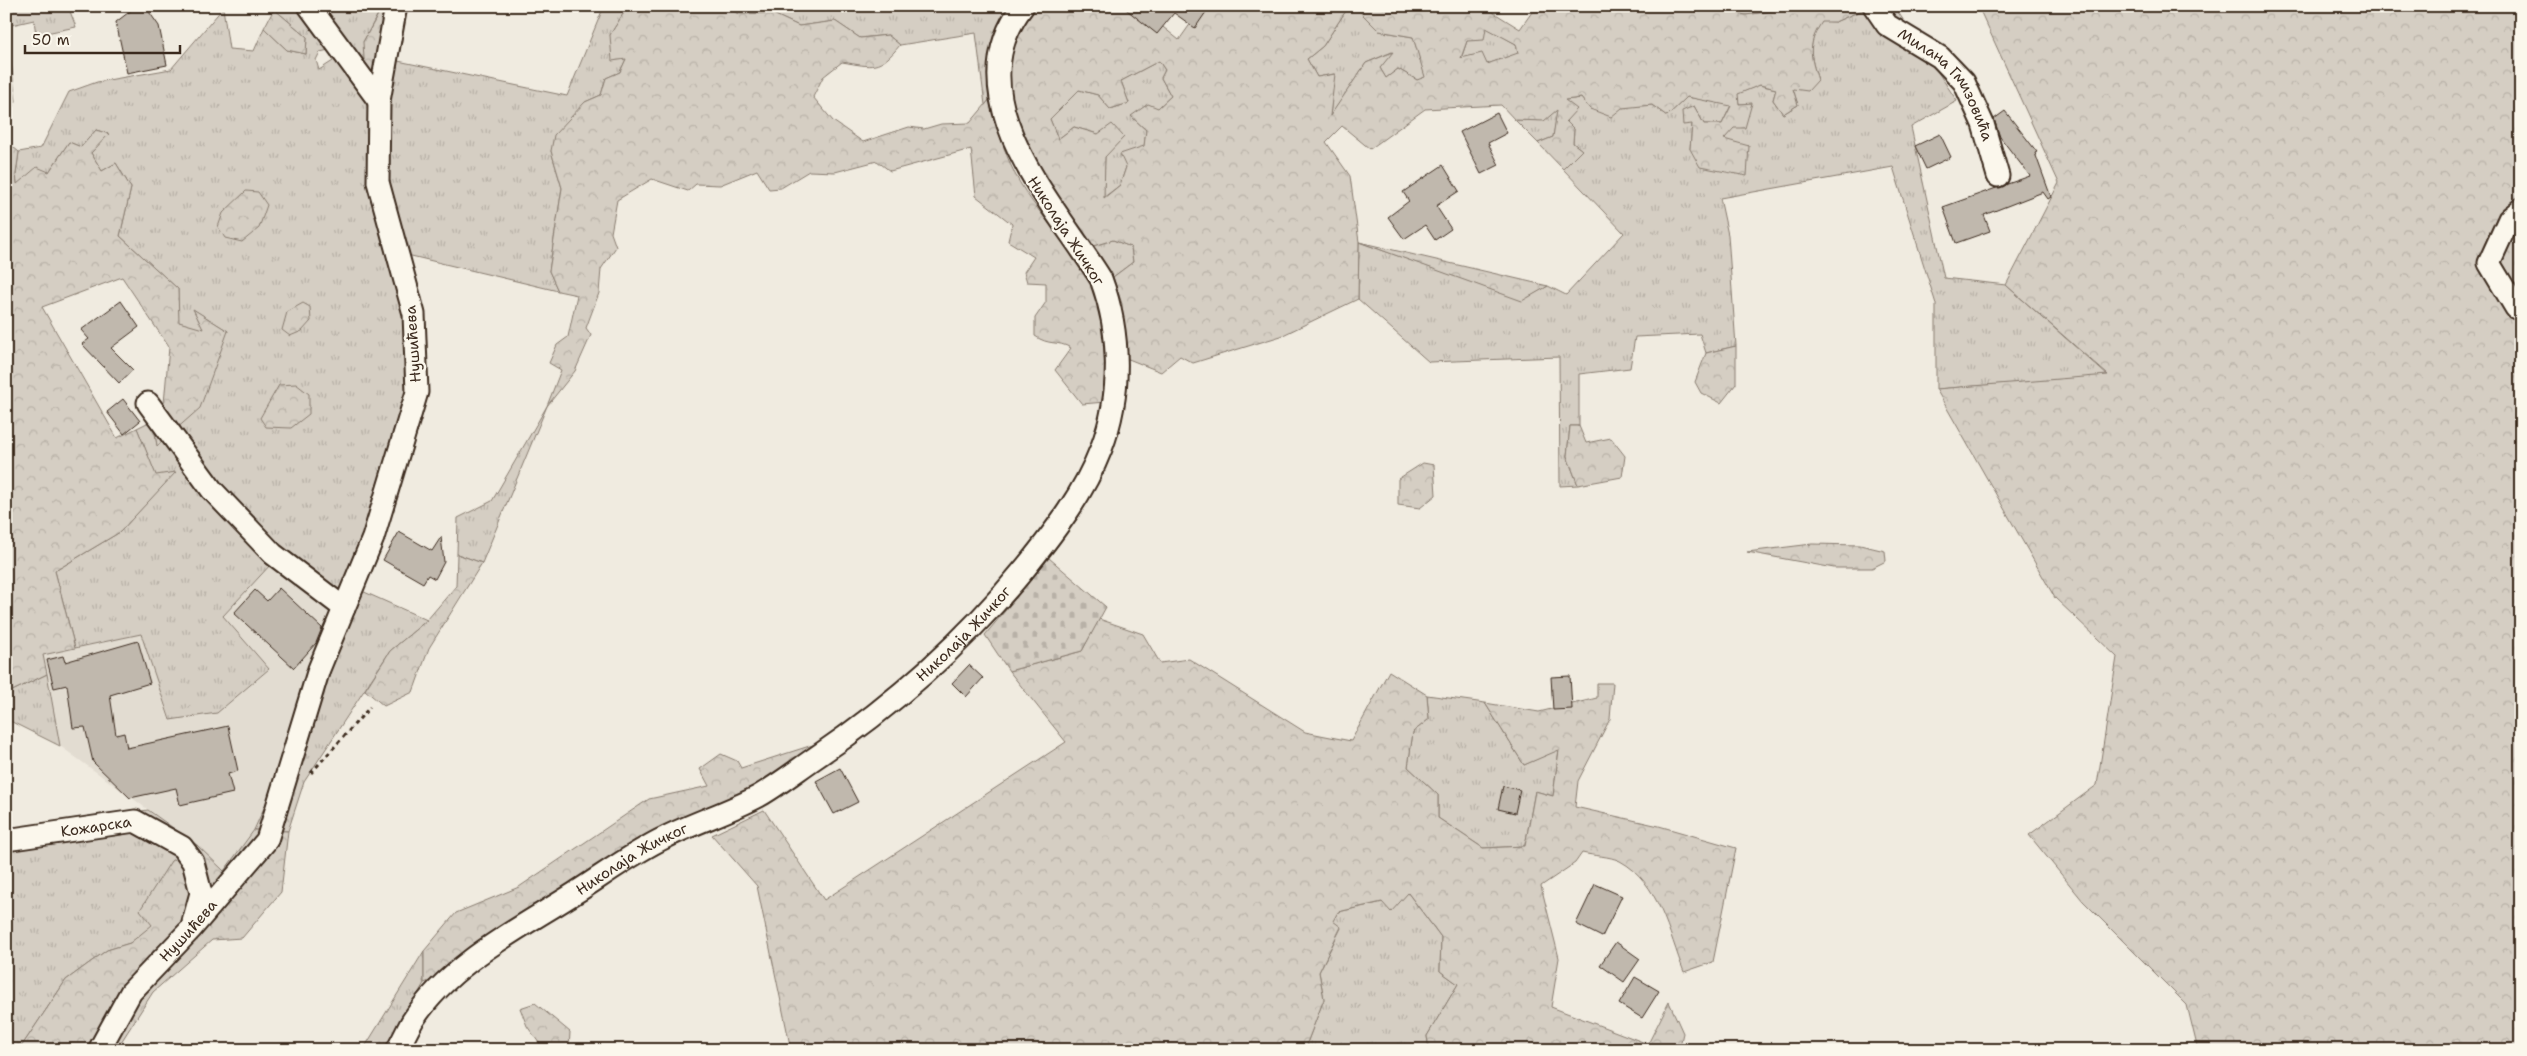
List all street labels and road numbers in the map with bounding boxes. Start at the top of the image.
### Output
street label: Милана Гмизовића [1894,24,1998,144]
street label: Николаја Жичког [1023,172,1109,290]
street label: Нушићева [400,304,426,383]
street label: Николаја Жичког [912,582,1016,686]
street label: Кожарска [59,812,133,842]
street label: Николаја Жичког [572,818,691,900]
street label: Нушићева [155,895,222,966]

